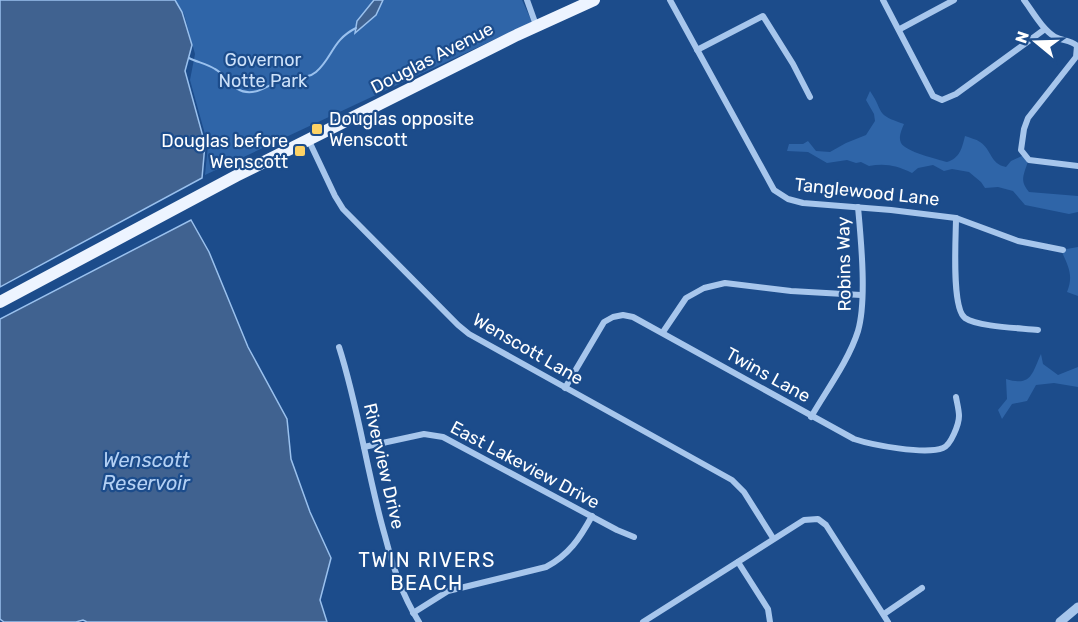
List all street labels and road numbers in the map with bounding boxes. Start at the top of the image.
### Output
street label: Douglas Avenue [367,18,497,98]
street label: Tanglewood Lane [793,173,941,211]
street label: Robins Way [832,216,856,312]
street label: Wenscott Lane [469,308,587,390]
street label: Twins Lane [722,343,814,407]
street label: Riverview Drive [359,401,409,531]
street label: East Lakeview Drive [447,416,603,514]

